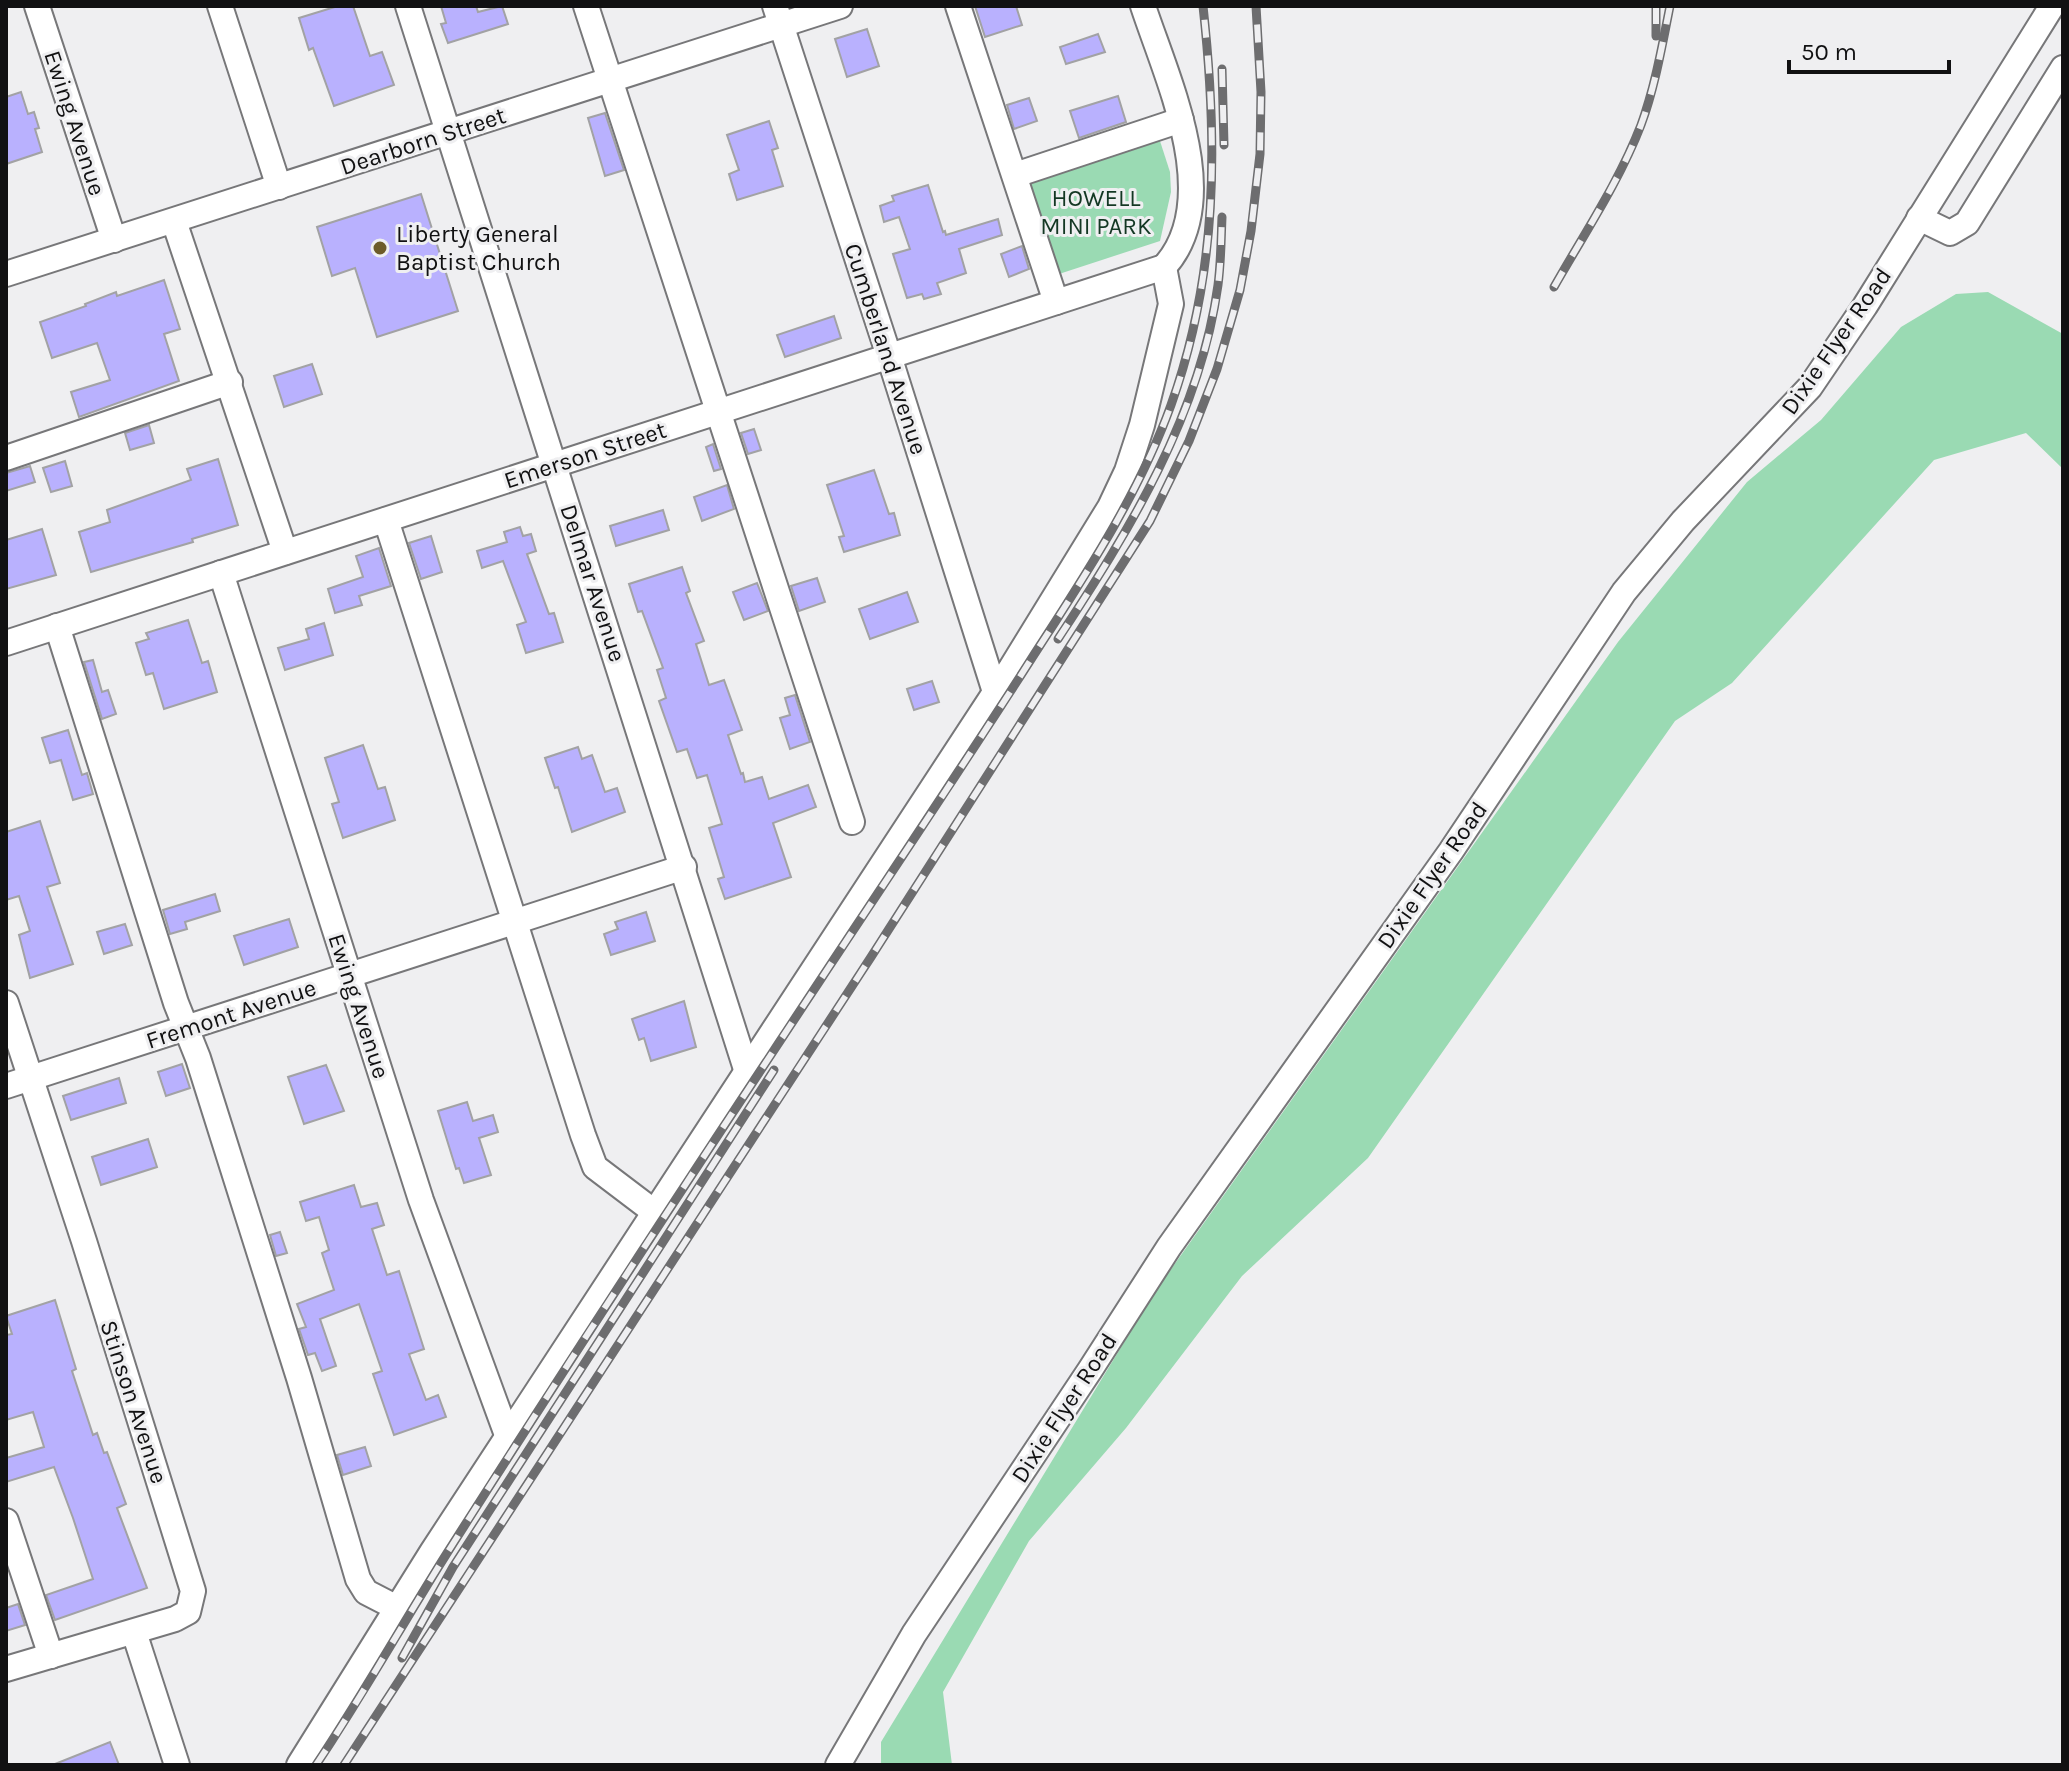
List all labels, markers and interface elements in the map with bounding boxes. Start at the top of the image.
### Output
scale bar [1789,24,1949,74]
text: 50 m [1801,38,1857,66]
street label: Ewing Avenue [38,47,112,199]
street label: Dearborn Street [337,101,509,181]
park label: HOWELL MINI PARK [1040,184,1152,240]
place label: Liberty General Baptist Church [396,220,561,276]
marker: Liberty General Baptist Church [371,239,389,257]
street label: Cumberland Avenue [839,240,933,458]
street label: Dixie Flyer Road [1775,262,1897,420]
street label: Emerson Street [500,416,670,494]
street label: Delmar Avenue [554,501,632,665]
street label: Dixie Flyer Road [1371,796,1493,954]
street label: Ewing Avenue [322,930,396,1082]
street label: Fremont Avenue [142,973,320,1055]
street label: Stinson Avenue [94,1317,174,1487]
street label: Dixie Flyer Road [1005,1328,1123,1488]

